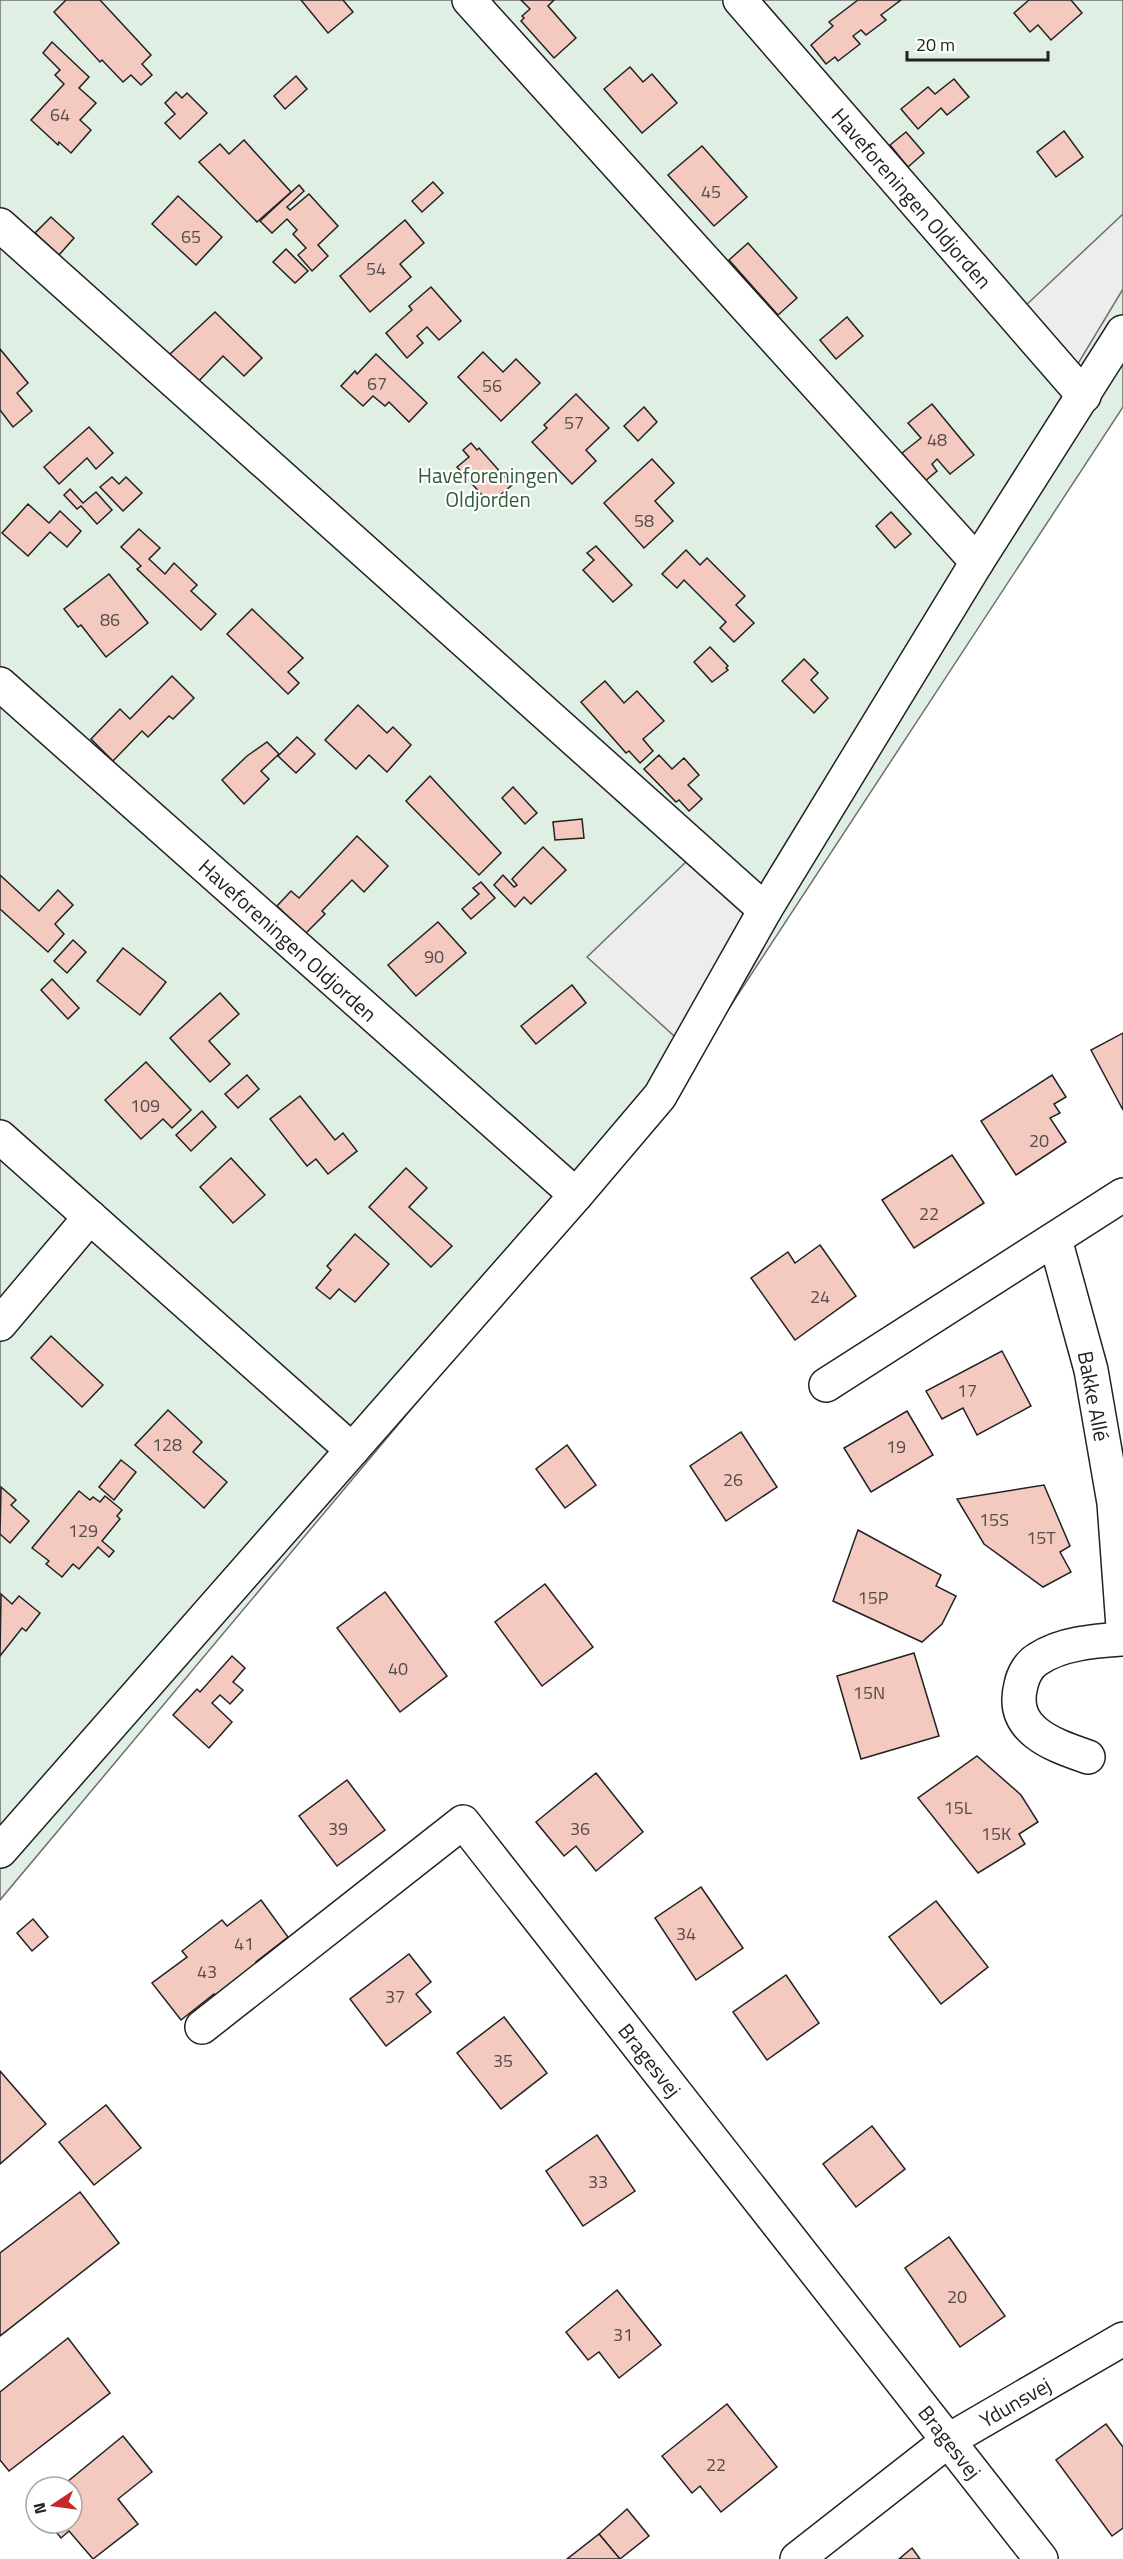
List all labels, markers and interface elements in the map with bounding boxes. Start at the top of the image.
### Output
scale bar [907,24,1048,62]
text: 20 m [916,31,955,58]
street label: Haveforeningen Oldjorden [824,100,1000,296]
house number: 64 [50,101,70,128]
house number: 45 [701,178,721,205]
house number: 65 [181,223,201,250]
house number: 54 [366,255,386,282]
house number: 67 [367,370,387,397]
house number: 56 [482,372,502,399]
house number: 57 [564,409,584,436]
house number: 48 [927,426,947,453]
park label: Haveforeningen Oldjorden [418,459,558,515]
house number: 58 [634,507,654,534]
house number: 86 [100,606,120,633]
street label: Haveforeningen Oldjorden [192,851,384,1029]
house number: 90 [424,943,444,970]
house number: 109 [130,1092,160,1119]
house number: 20 [1029,1127,1049,1154]
house number: 22 [919,1200,939,1227]
house number: 24 [810,1283,830,1310]
street label: Bakke Allé [1070,1348,1118,1444]
house number: 17 [957,1377,977,1404]
house number: 128 [152,1431,182,1458]
house number: 19 [886,1433,906,1460]
house number: 26 [723,1466,743,1493]
house number: 15S [979,1506,1009,1533]
house number: 129 [68,1517,98,1544]
house number: 15T [1026,1524,1056,1551]
house number: 15P [858,1584,889,1611]
house number: 40 [388,1655,408,1682]
house number: 15N [853,1679,885,1706]
house number: 15L [944,1794,973,1821]
house number: 39 [328,1815,348,1842]
house number: 36 [570,1815,590,1842]
house number: 15K [981,1820,1011,1847]
house number: 34 [676,1920,696,1947]
house number: 41 [234,1930,254,1957]
house number: 43 [197,1958,217,1985]
house number: 37 [385,1983,405,2010]
street label: Bragesvej [611,2016,689,2104]
house number: 35 [493,2047,513,2074]
house number: 33 [588,2168,608,2195]
house number: 20 [947,2283,967,2310]
house number: 31 [613,2321,633,2348]
street label: Ydunsvej [973,2369,1057,2435]
street label: Bragesvej [911,2398,989,2486]
house number: 22 [706,2451,726,2478]
north arrow [24,2475,84,2535]
text: N [26,2500,52,2516]

